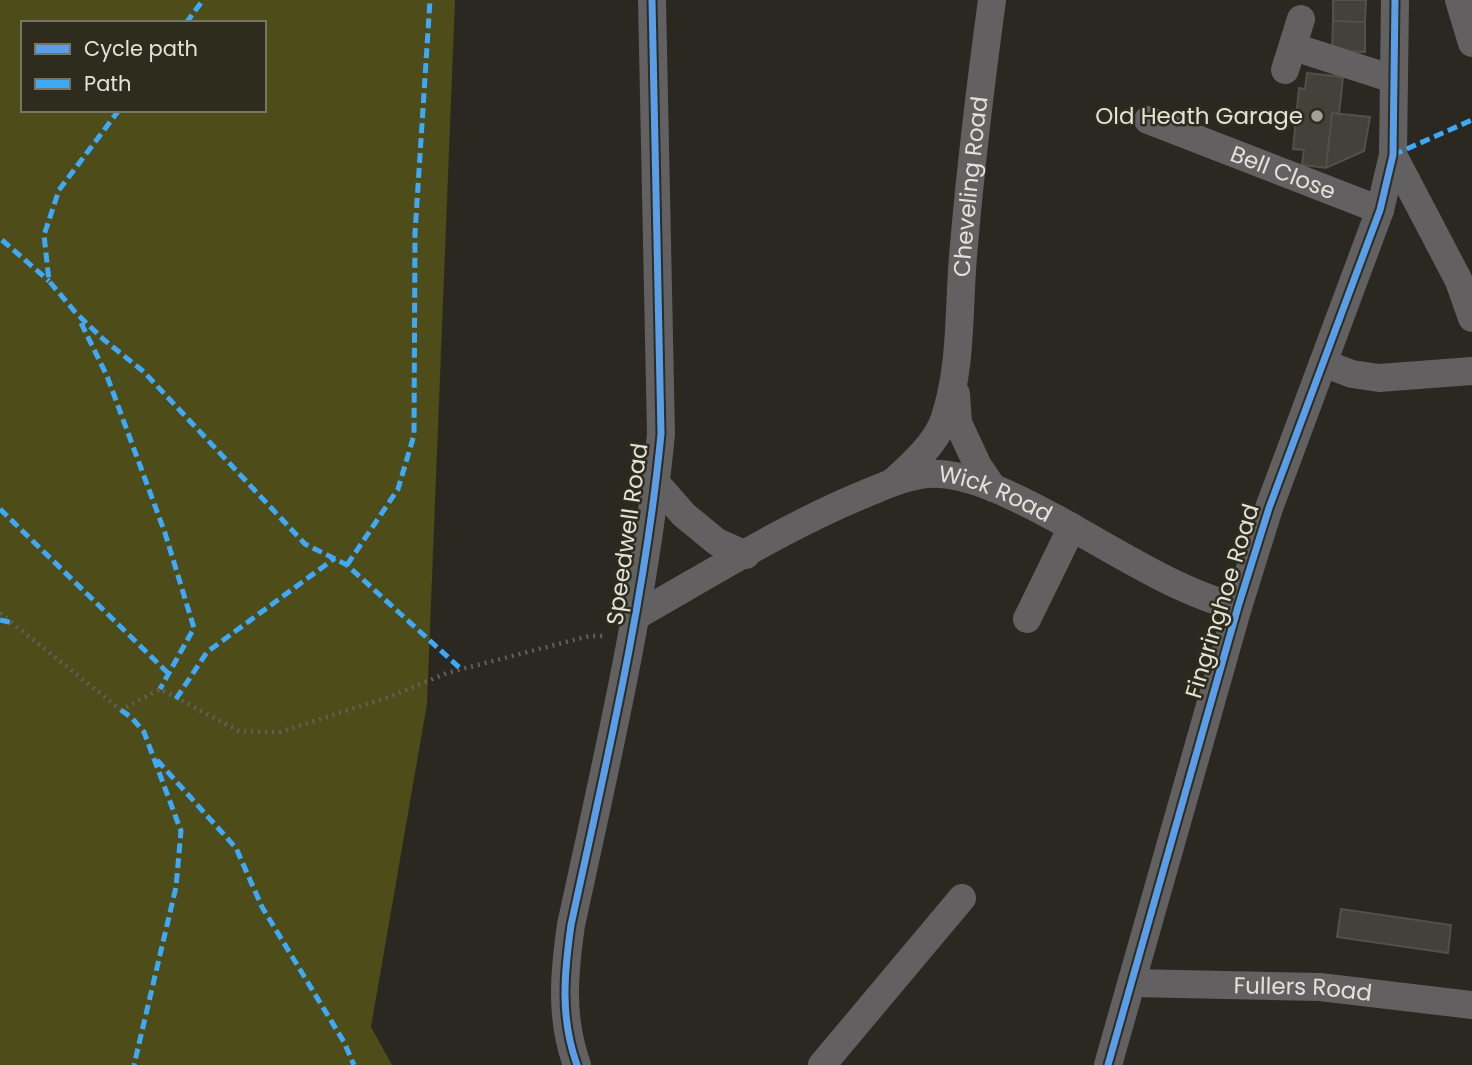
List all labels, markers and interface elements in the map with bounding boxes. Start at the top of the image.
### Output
legend [21,21,266,112]
text: Cycle path [84,34,198,63]
text: Path [84,69,131,98]
street label: Cheveling Road [946,94,995,278]
place label: Old Heath Garage [1095,100,1303,132]
marker: Old Heath Garage [1309,108,1325,124]
street label: Bell Close [1226,138,1340,207]
street label: Speedwell Road [598,441,656,627]
street label: Wick Road [936,458,1058,530]
street label: Fingringhoe Road [1177,500,1267,702]
street label: Fullers Road [1233,969,1374,1009]

